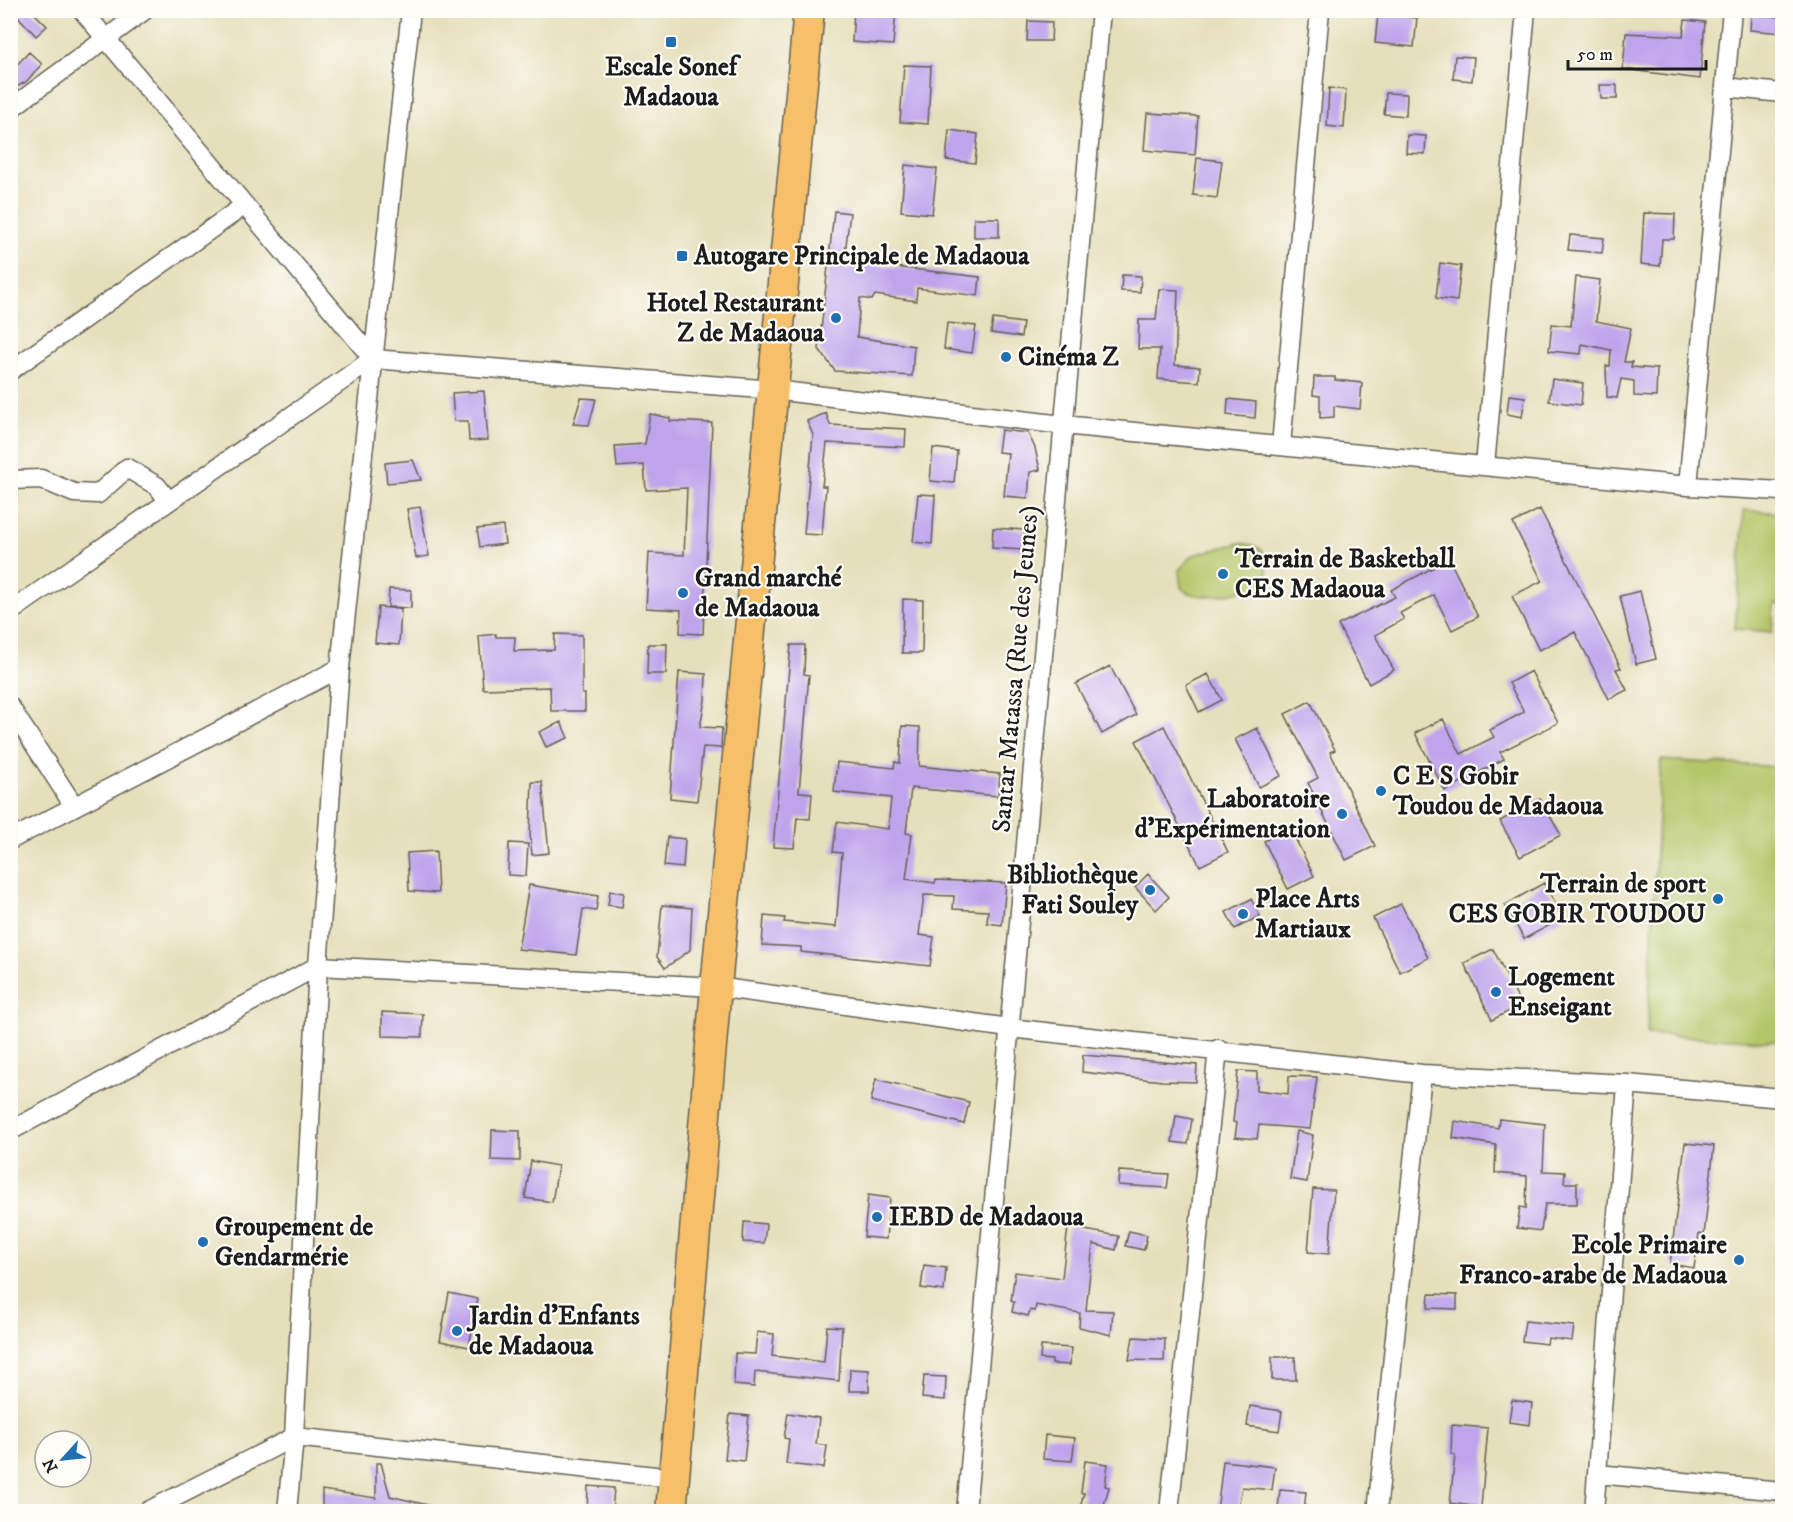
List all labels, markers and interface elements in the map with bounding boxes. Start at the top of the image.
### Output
scale bar [1568,33,1706,71]
marker: Escale Sonef Madaoua [664,35,678,49]
text: 50 m [1577,44,1613,66]
place label: Escale Sonef Madaoua [605,51,742,114]
place label: Autogare Principale de Madaoua [693,240,1030,273]
marker: Autogare Principale de Madaoua [675,249,689,263]
place label: Hotel Restaurant Z de Madaoua [646,287,825,350]
marker: Hotel Restaurant Z de Madaoua [829,311,843,325]
place label: Cinéma Z [1018,341,1119,374]
marker: Cinéma Z [999,350,1013,364]
street label: Santar Matassa (Rue des Jeunes) [985,504,1047,834]
place label: Terrain de Basketball CES Madaoua [1234,543,1456,606]
place label: Grand marché de Madaoua [695,562,843,625]
marker: Terrain de Basketball CES Madaoua [1216,567,1230,581]
marker: Grand marché de Madaoua [676,586,690,600]
place label: C E S Gobir Toudou de Madaoua [1392,760,1604,823]
place label: Laboratoire d'Expérimentation [1135,783,1330,846]
marker: C E S Gobir Toudou de Madaoua [1374,784,1388,798]
marker: Laboratoire d'Expérimentation [1335,807,1349,821]
place label: Bibliothèque Fati Souley [1007,859,1139,922]
place label: Terrain de sport CES GOBIR TOUDOU [1449,868,1707,931]
marker: Bibliothèque Fati Souley [1143,883,1157,897]
place label: Place Arts Martiaux [1255,883,1360,946]
marker: Terrain de sport CES GOBIR TOUDOU [1711,892,1725,906]
marker: Place Arts Martiaux [1236,907,1250,921]
place label: Logement Enseigant [1508,961,1615,1024]
marker: Logement Enseigant [1489,985,1503,999]
place label: IEBD de Madaoua [889,1201,1085,1234]
marker: IEBD de Madaoua [870,1210,884,1224]
place label: Groupement de Gendarmérie [215,1211,373,1274]
place label: Ecole Primaire Franco-arabe de Madaoua [1459,1229,1728,1292]
marker: Groupement de Gendarmérie [196,1235,210,1249]
marker: Ecole Primaire Franco-arabe de Madaoua [1732,1253,1746,1267]
place label: Jardin d'Enfants de Madaoua [466,1300,640,1363]
marker: Jardin d'Enfants de Madaoua [450,1324,464,1338]
north arrow [33,1429,93,1489]
text: N [39,1455,62,1476]

